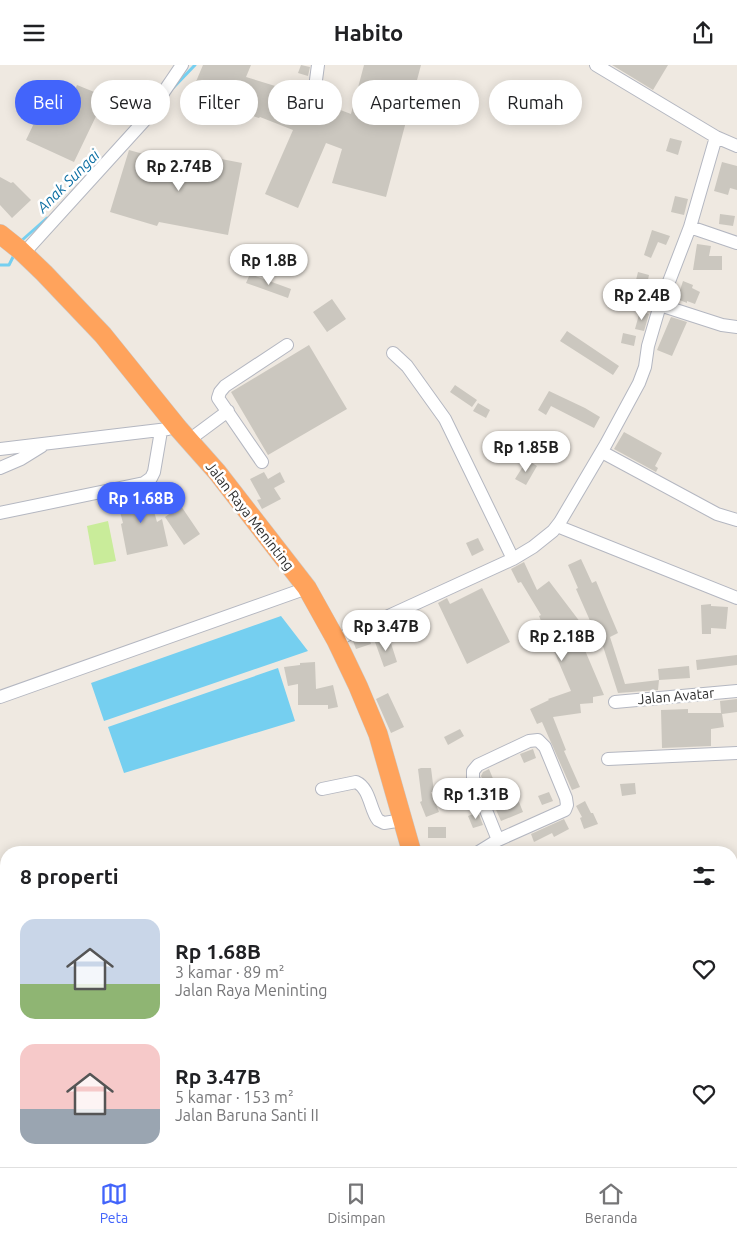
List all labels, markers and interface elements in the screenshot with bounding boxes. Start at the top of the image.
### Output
icon: menu [20,19,48,47]
icon: share [689,19,717,47]
text: Habito [334,20,403,45]
chip: Beli [15,80,81,125]
chip: Sewa [91,80,170,125]
chip: Filter [180,80,258,125]
chip: Baru [268,80,342,125]
chip: Apartemen [352,80,479,125]
chip: Rumah [489,80,582,125]
water label: Anak Sungai [33,145,104,216]
pin: Rp 2.74B [127,149,231,192]
text: Rp 2.74B [146,157,212,175]
pin: Rp 1.8B [223,243,315,286]
text: Rp 1.8B [241,251,297,269]
pin: Rp 2.4B [596,279,688,321]
text: Rp 2.4B [614,286,670,304]
pin: Rp 1.85B [474,431,578,473]
text: Rp 1.85B [493,438,559,456]
street label: Jalan Raya Meninting [203,459,297,573]
pin: Rp 1.68B [89,481,193,524]
text: Rp 1.68B [108,489,174,507]
pin: Rp 3.47B [334,609,438,652]
text: Rp 3.47B [353,617,419,635]
pin: Rp 2.18B [510,619,614,662]
text: Rp 2.18B [529,627,595,645]
street label: Jalan Avatar [637,685,716,707]
pin: Rp 1.31B [424,777,528,820]
text: Rp 1.31B [443,785,509,803]
icon: filters [690,862,718,890]
text: 8 properti [20,864,119,888]
icon: home [60,939,120,999]
text: Rp 1.68B [175,939,261,963]
icon: heart [690,955,718,983]
text: 3 kamar · 89 m² [175,963,285,981]
text: Jalan Raya Meninting [175,981,327,999]
icon: home [60,1064,120,1124]
text: Rp 3.47B [175,1064,261,1088]
icon: heart [690,1080,718,1108]
text: 5 kamar · 153 m² [175,1088,294,1106]
text: Jalan Baruna Santi II [175,1106,319,1124]
tab: Peta [100,1180,128,1226]
tab: Disimpan [327,1180,386,1226]
tab: Beranda [585,1180,637,1226]

